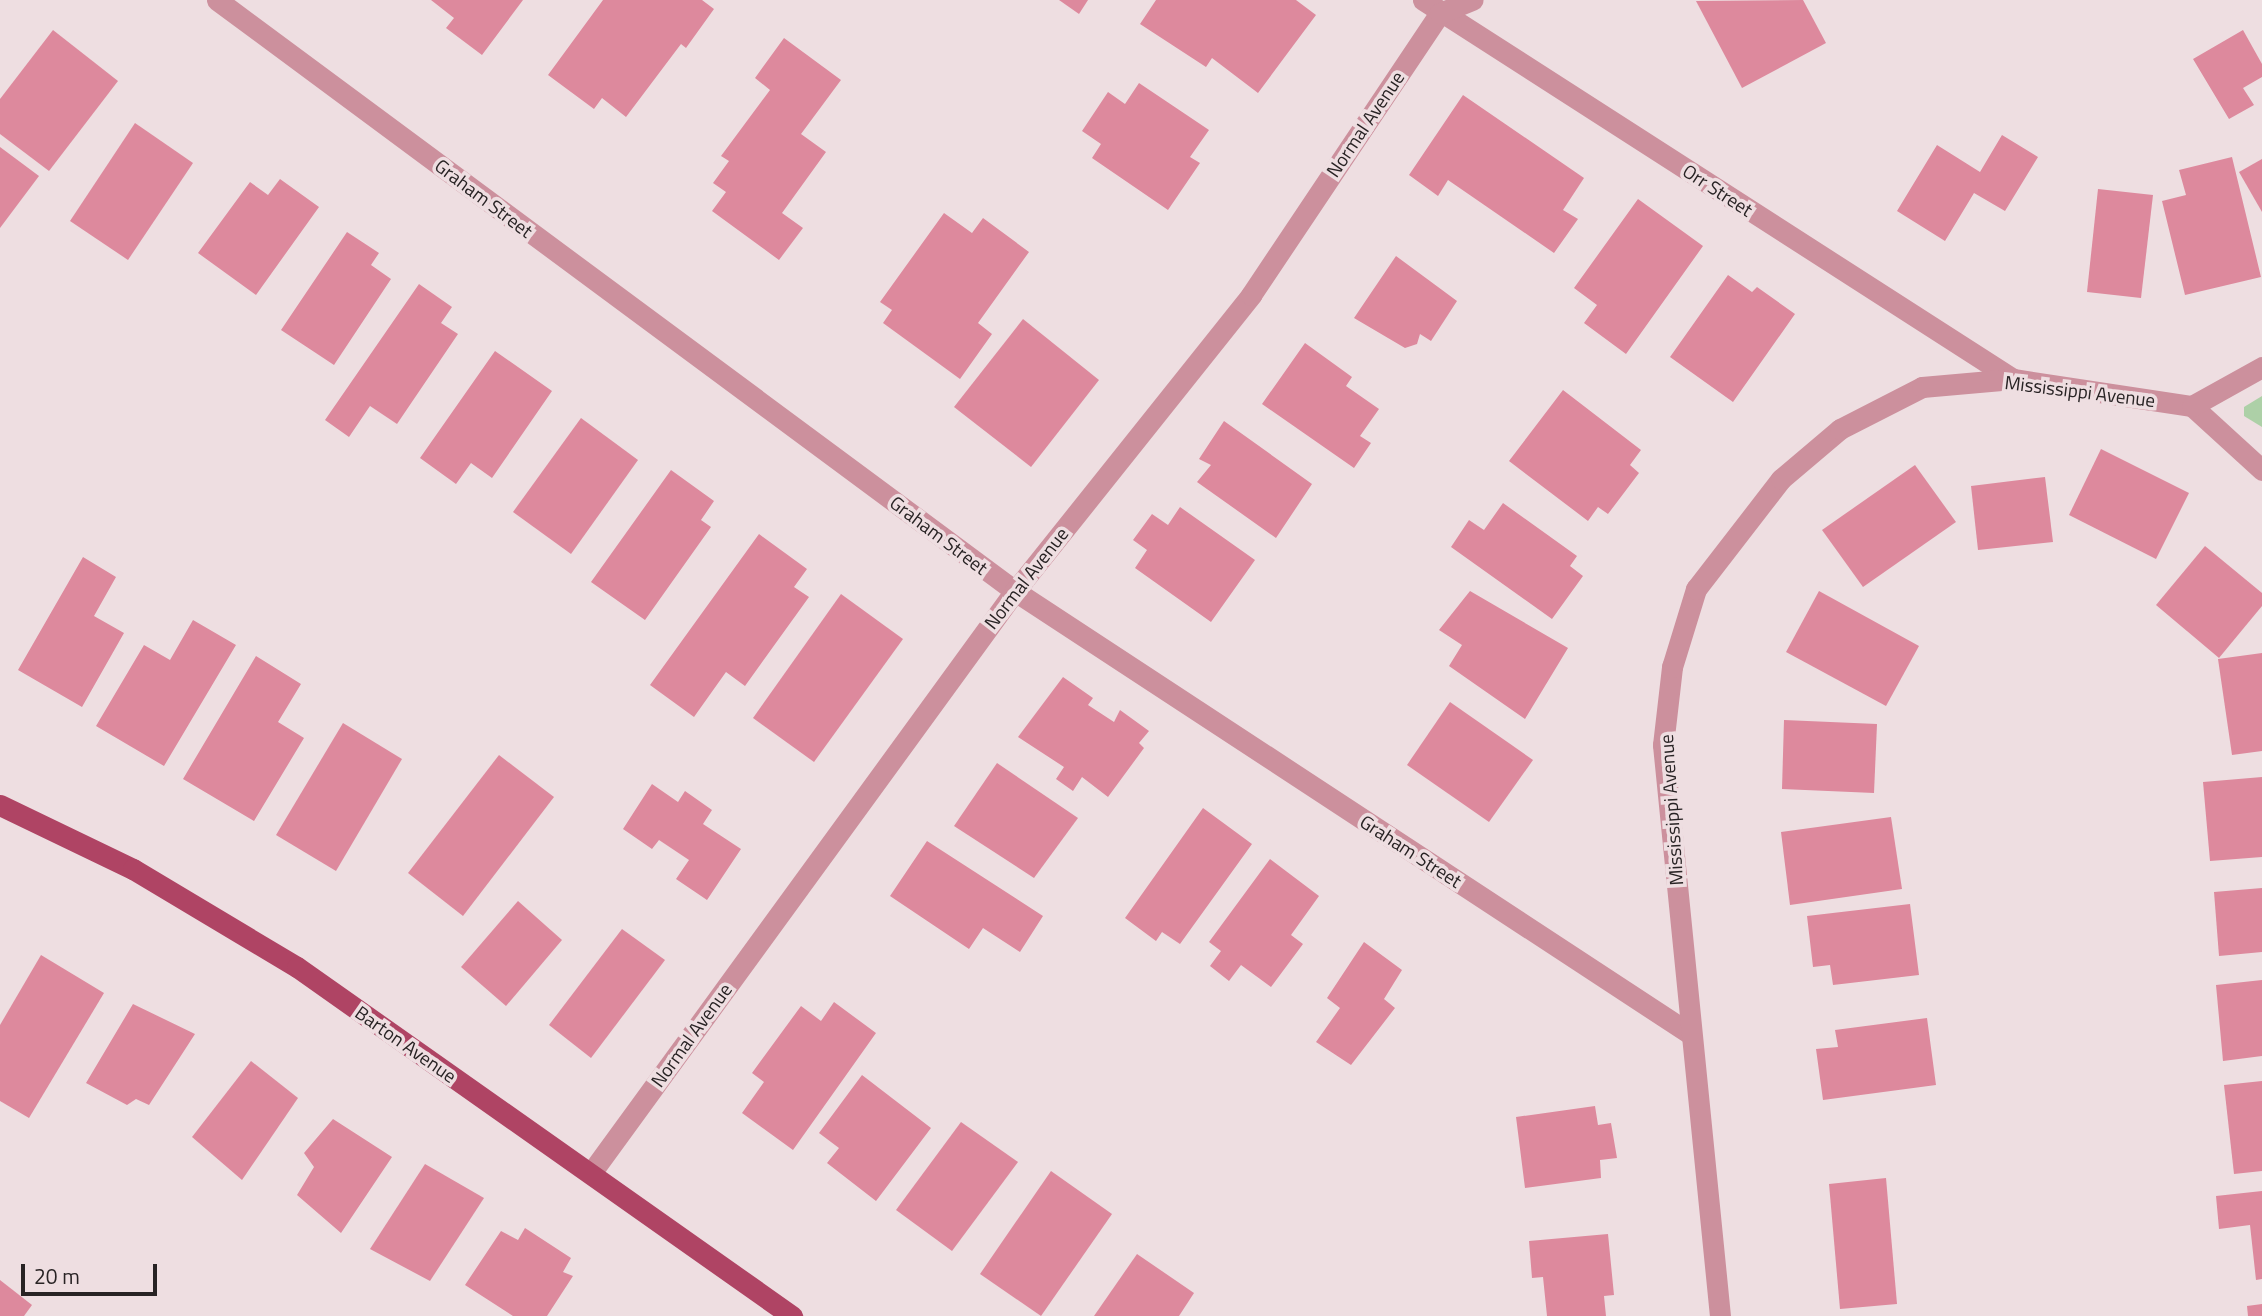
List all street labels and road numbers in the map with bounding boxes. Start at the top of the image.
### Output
street label: Normal Avenue [1321,67,1409,181]
street label: Graham Street [431,154,537,242]
street label: Orr Street [1679,159,1757,221]
street label: Mississippi Avenue [2003,370,2157,412]
street label: Graham Street [886,491,992,579]
street label: Normal Avenue [979,523,1073,633]
street label: Mississippi Avenue [1654,734,1688,886]
street label: Graham Street [1356,810,1466,892]
street label: Normal Avenue [646,979,736,1091]
street label: Barton Avenue [351,1001,461,1087]

